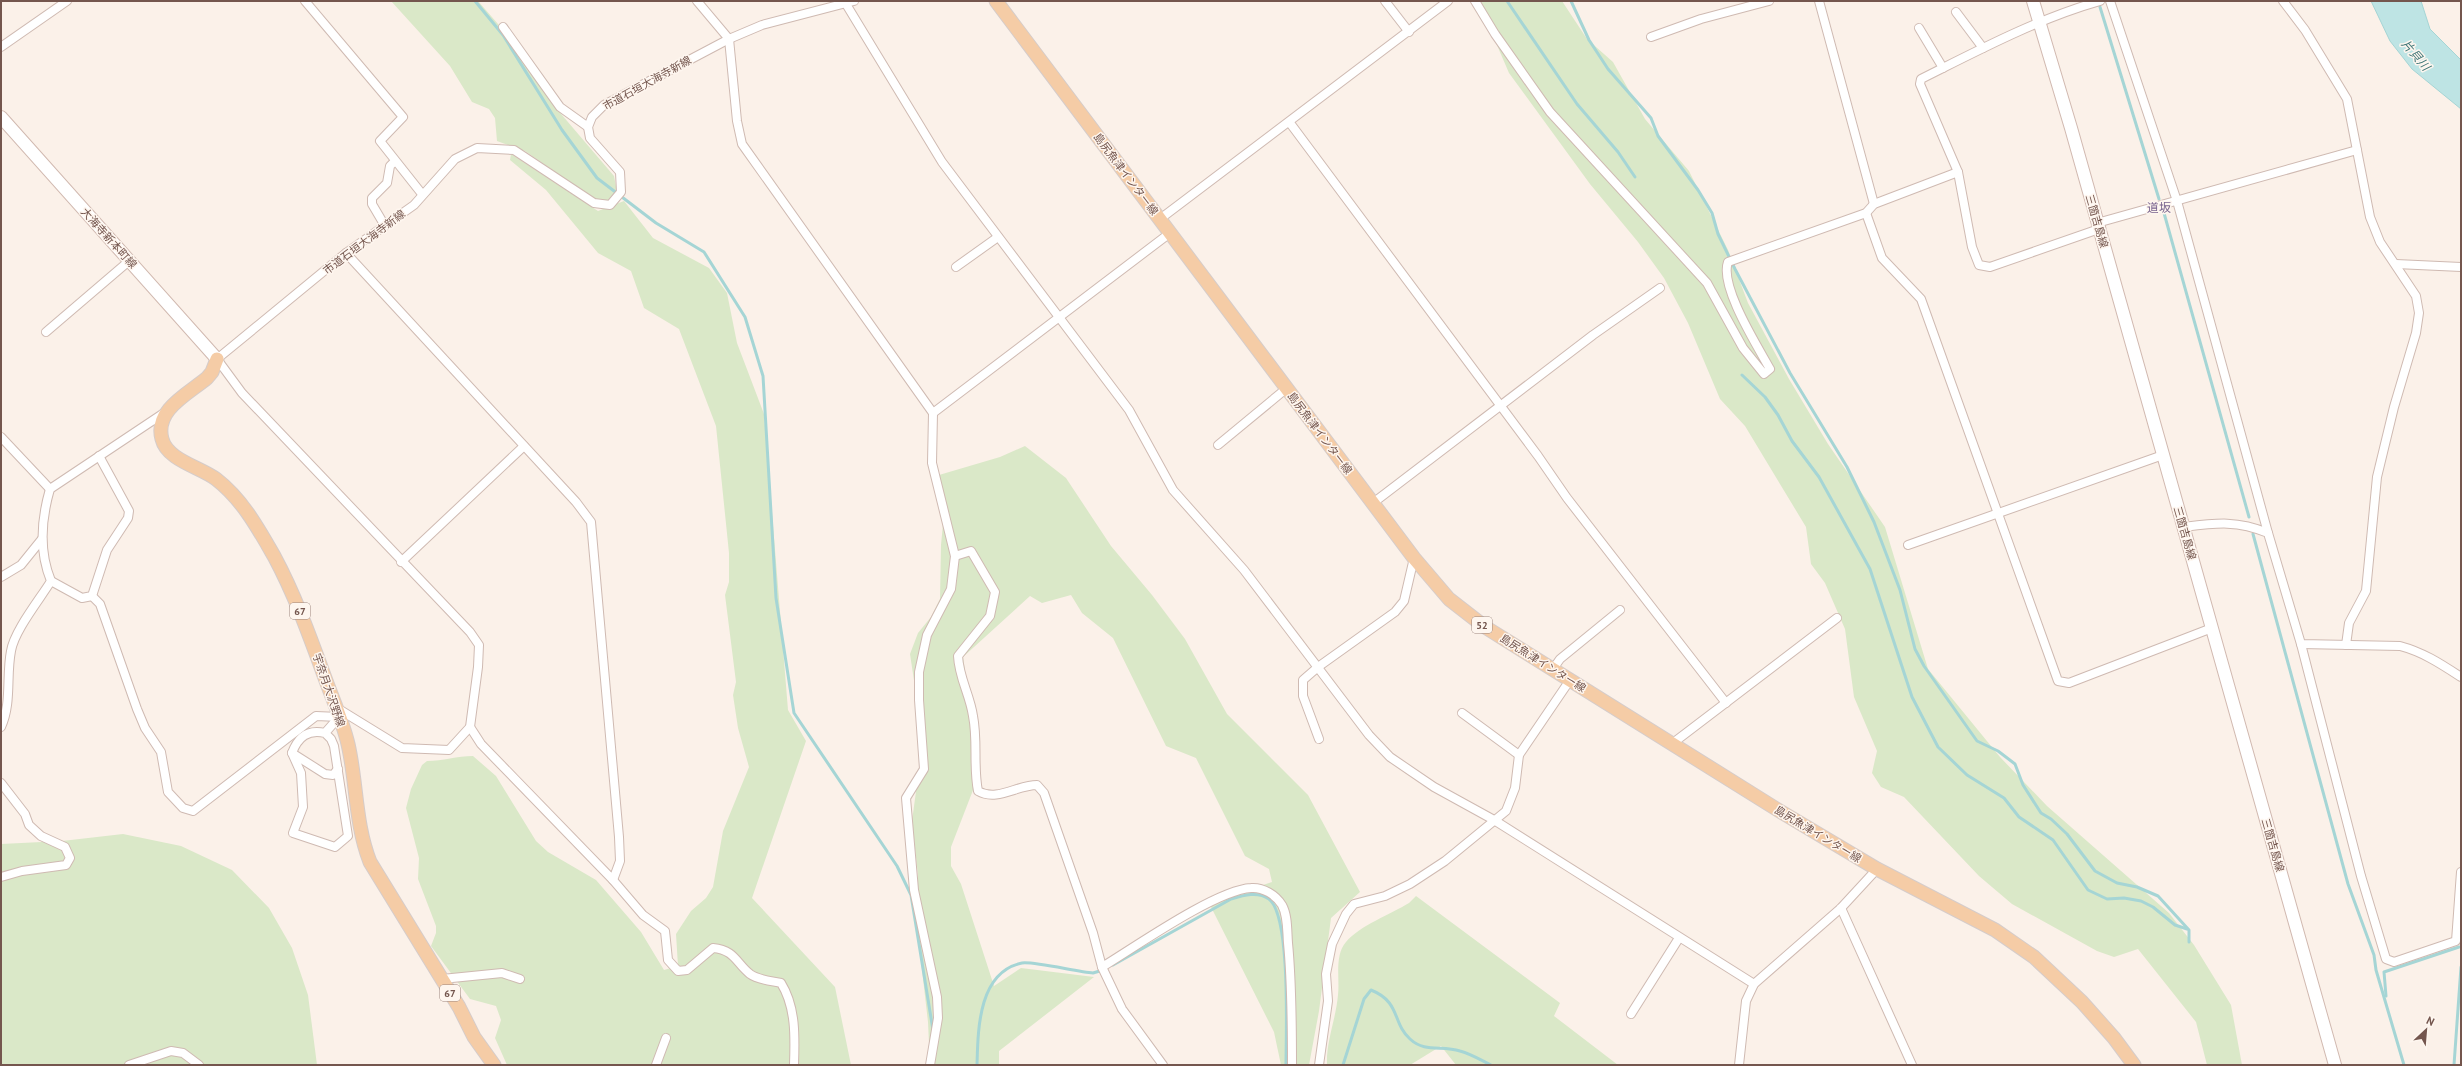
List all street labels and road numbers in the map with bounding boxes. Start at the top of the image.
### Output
street label: 市道石垣大海寺新線 [600,53,694,113]
street label: 島尻魚津インター線 [1091,130,1161,218]
street label: 三箇吉島線 [2083,193,2111,249]
street label: 大海寺新本町線 [78,205,140,271]
street label: 市道石垣大海寺新線 [320,207,408,277]
street label: 島尻魚津インター線 [1285,389,1355,477]
street label: 三箇吉島線 [2171,505,2199,561]
road number: 67 [290,603,310,619]
road number: 52 [1472,617,1492,633]
street label: 島尻魚津インター線 [1497,631,1589,695]
street label: 宇奈月大沢野線 [310,651,348,729]
street label: 島尻魚津インター線 [1772,803,1864,865]
street label: 三箇吉島線 [2259,817,2287,873]
road number: 67 [440,985,460,1001]

